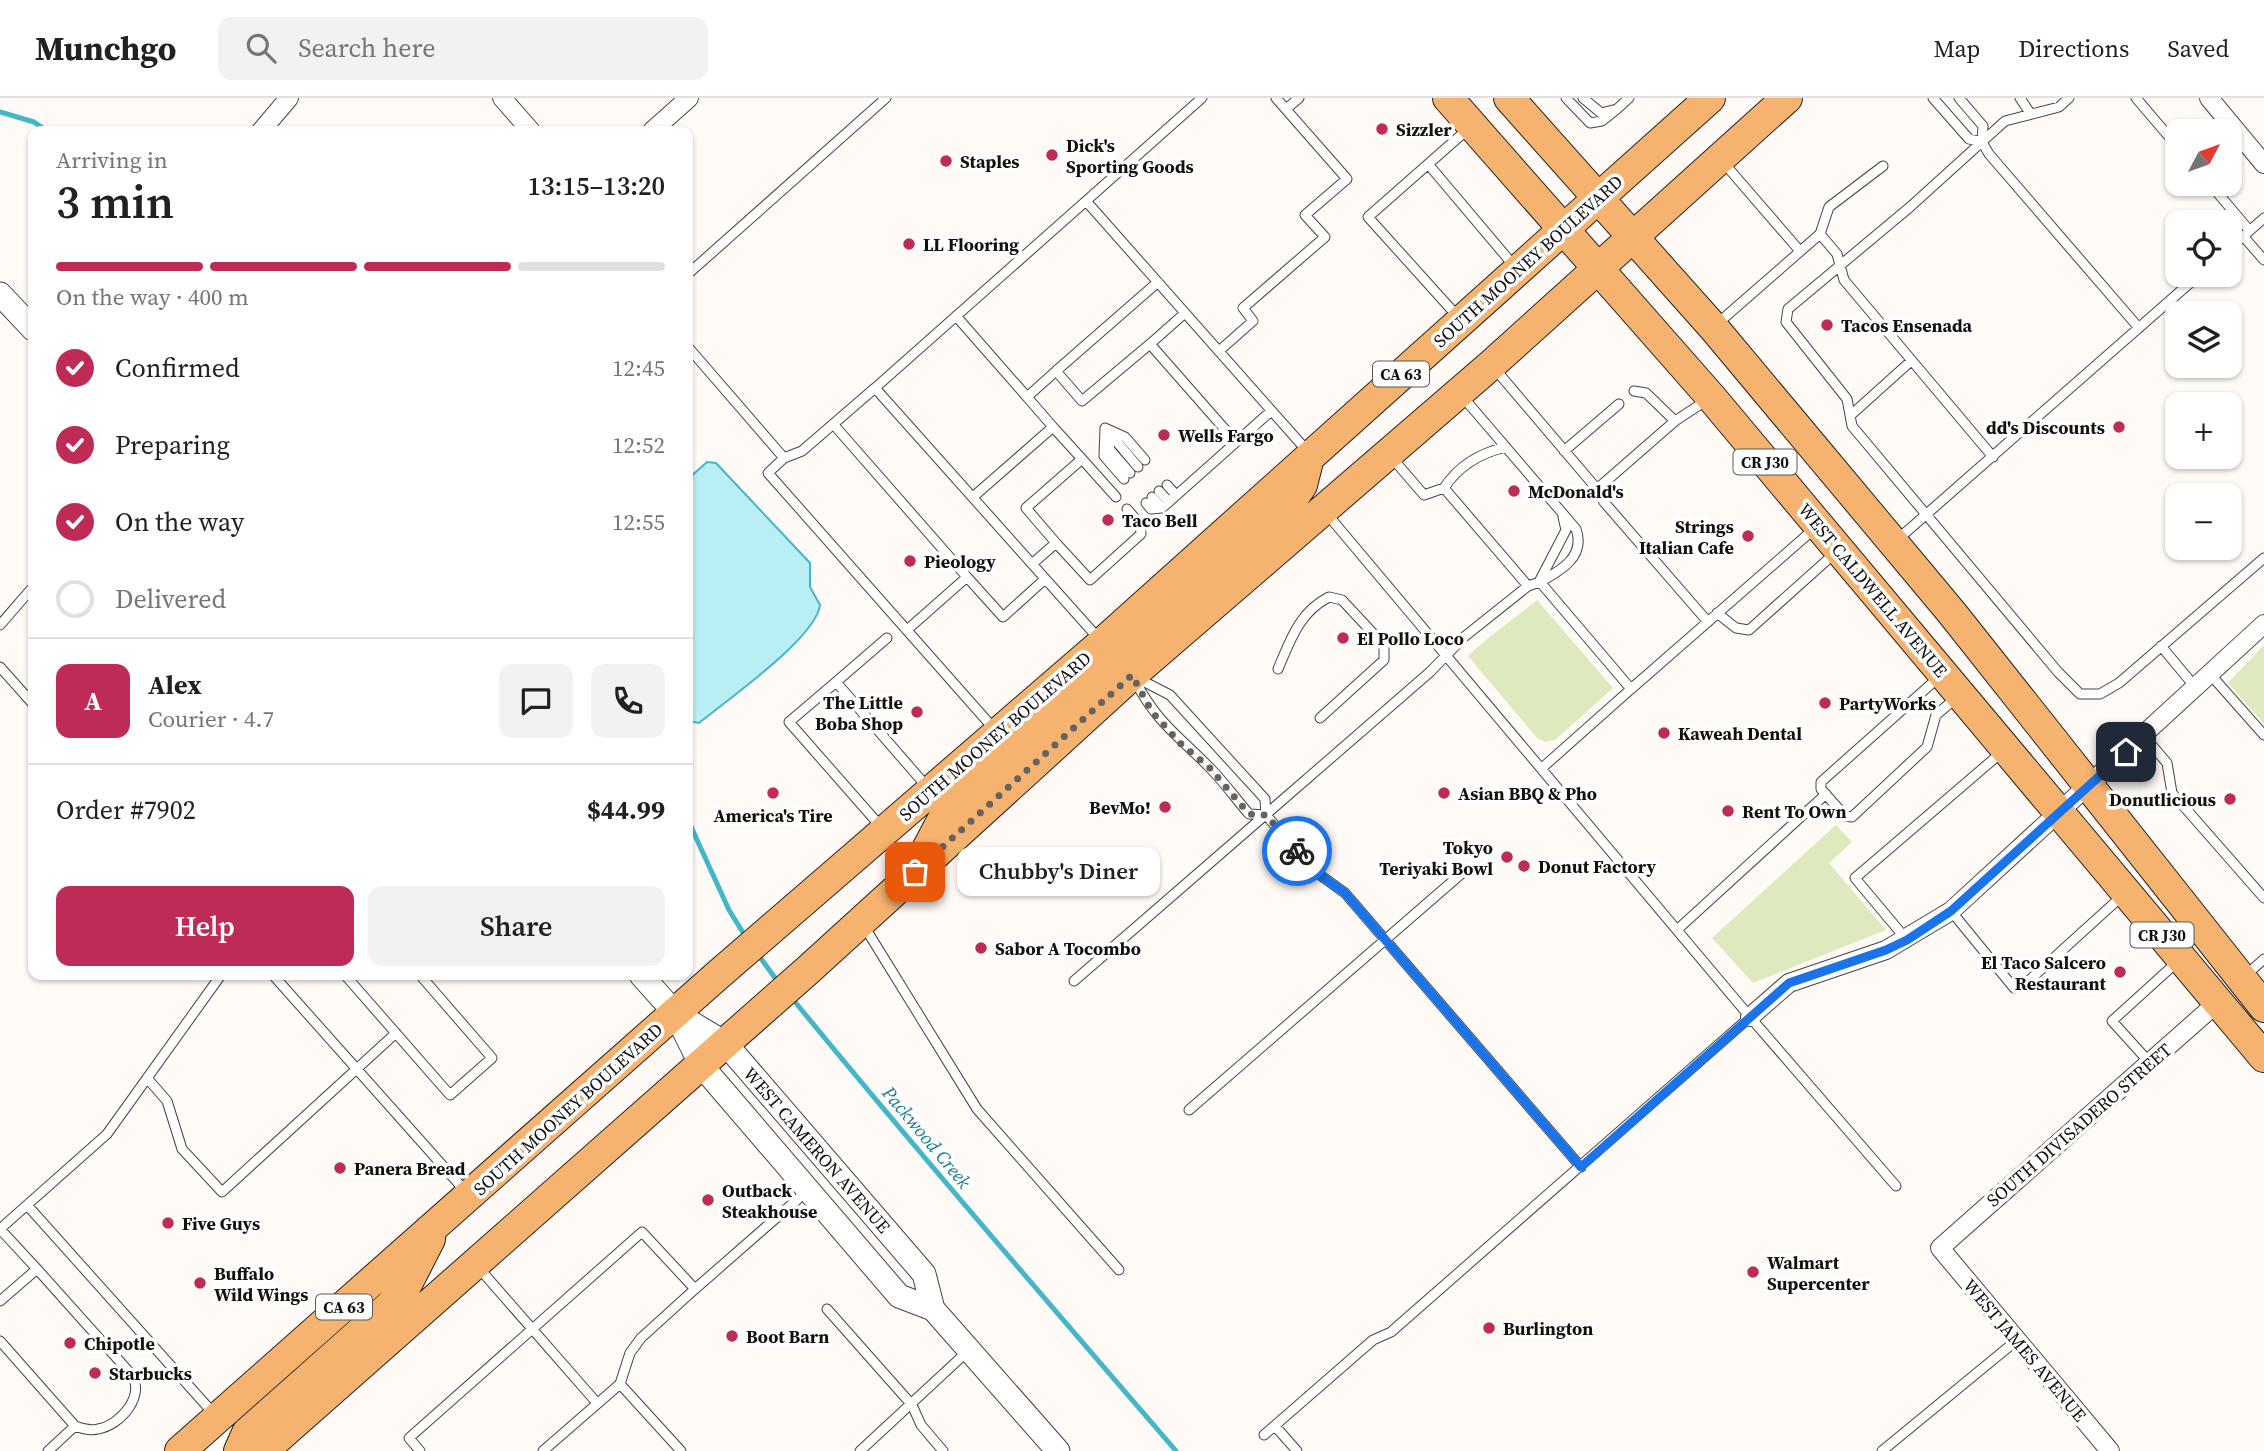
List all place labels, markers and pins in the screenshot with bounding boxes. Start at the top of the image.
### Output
place label: Sizzler [1396,117,1452,142]
marker: Sizzler [1374,121,1390,137]
place label: Dick's Sporting Goods [1066,133,1194,179]
marker: Dick's Sporting Goods [1044,147,1060,163]
place label: Staples [960,149,1020,174]
marker: Staples [938,153,954,169]
place label: LL Flooring [923,232,1019,257]
marker: LL Flooring [901,236,917,252]
place label: Tacos Ensenada [1841,313,1973,338]
marker: Tacos Ensenada [1819,317,1835,333]
place label: dd's Discounts [1986,415,2105,440]
marker: dd's Discounts [2111,419,2127,435]
place label: Wells Fargo [1178,423,1274,448]
marker: Wells Fargo [1156,427,1172,443]
place label: McDonald's [1528,479,1624,504]
marker: McDonald's [1506,483,1522,499]
place label: Taco Bell [1122,508,1198,533]
marker: Taco Bell [1100,512,1116,528]
place label: Strings Italian Cafe [1639,514,1734,560]
marker: Strings Italian Cafe [1740,528,1756,544]
place label: Pieology [924,549,996,574]
marker: Pieology [902,553,918,569]
place label: El Pollo Loco [1357,626,1464,651]
marker: El Pollo Loco [1335,630,1351,646]
place label: The Little Boba Shop [815,690,903,736]
place label: PartyWorks [1839,691,1936,716]
marker: PartyWorks [1817,695,1833,711]
marker: The Little Boba Shop [909,704,925,720]
place label: Kaweah Dental [1678,721,1802,746]
pin [2096,722,2156,782]
marker: Kaweah Dental [1656,725,1672,741]
place label: Asian BBQ & Pho [1458,781,1597,806]
marker: America's Tire [765,785,781,801]
marker: Asian BBQ & Pho [1436,785,1452,801]
place label: Donutlicious [2109,787,2216,812]
marker: Donutlicious [2222,791,2238,807]
place label: BevMo! [1089,795,1151,820]
marker: BevMo! [1157,799,1173,815]
place label: Rent To Own [1742,799,1847,824]
place label: America's Tire [713,803,833,828]
marker: Rent To Own [1720,803,1736,819]
place label: Tokyo Teriyaki Bowl [1379,835,1493,881]
pin [885,842,945,902]
callout: Chubby's Diner [957,848,1160,896]
marker: Tokyo Teriyaki Bowl [1499,849,1515,865]
place label: Donut Factory [1538,854,1656,879]
marker: Donut Factory [1516,858,1532,874]
place label: Sabor A Tocombo [995,936,1141,961]
marker: Sabor A Tocombo [973,940,989,956]
place label: El Taco Salcero Restaurant [1981,950,2107,996]
marker: El Taco Salcero Restaurant [2112,964,2128,980]
place label: Panera Bread [354,1156,466,1181]
marker: Panera Bread [332,1160,348,1176]
place label: Outback Steakhouse [722,1178,817,1224]
marker: Outback Steakhouse [700,1192,716,1208]
place label: Five Guys [182,1211,260,1236]
marker: Five Guys [160,1215,176,1231]
place label: Walmart Supercenter [1767,1250,1870,1296]
place label: Buffalo Wild Wings [214,1261,308,1307]
marker: Walmart Supercenter [1745,1264,1761,1280]
marker: Buffalo Wild Wings [192,1275,208,1291]
place label: Burlington [1503,1316,1593,1341]
marker: Burlington [1481,1320,1497,1336]
place label: Boot Barn [746,1324,829,1349]
marker: Boot Barn [724,1328,740,1344]
place label: Chipotle [84,1331,155,1356]
marker: Chipotle [62,1335,78,1351]
place label: Starbucks [109,1361,192,1386]
marker: Starbucks [87,1365,103,1381]

